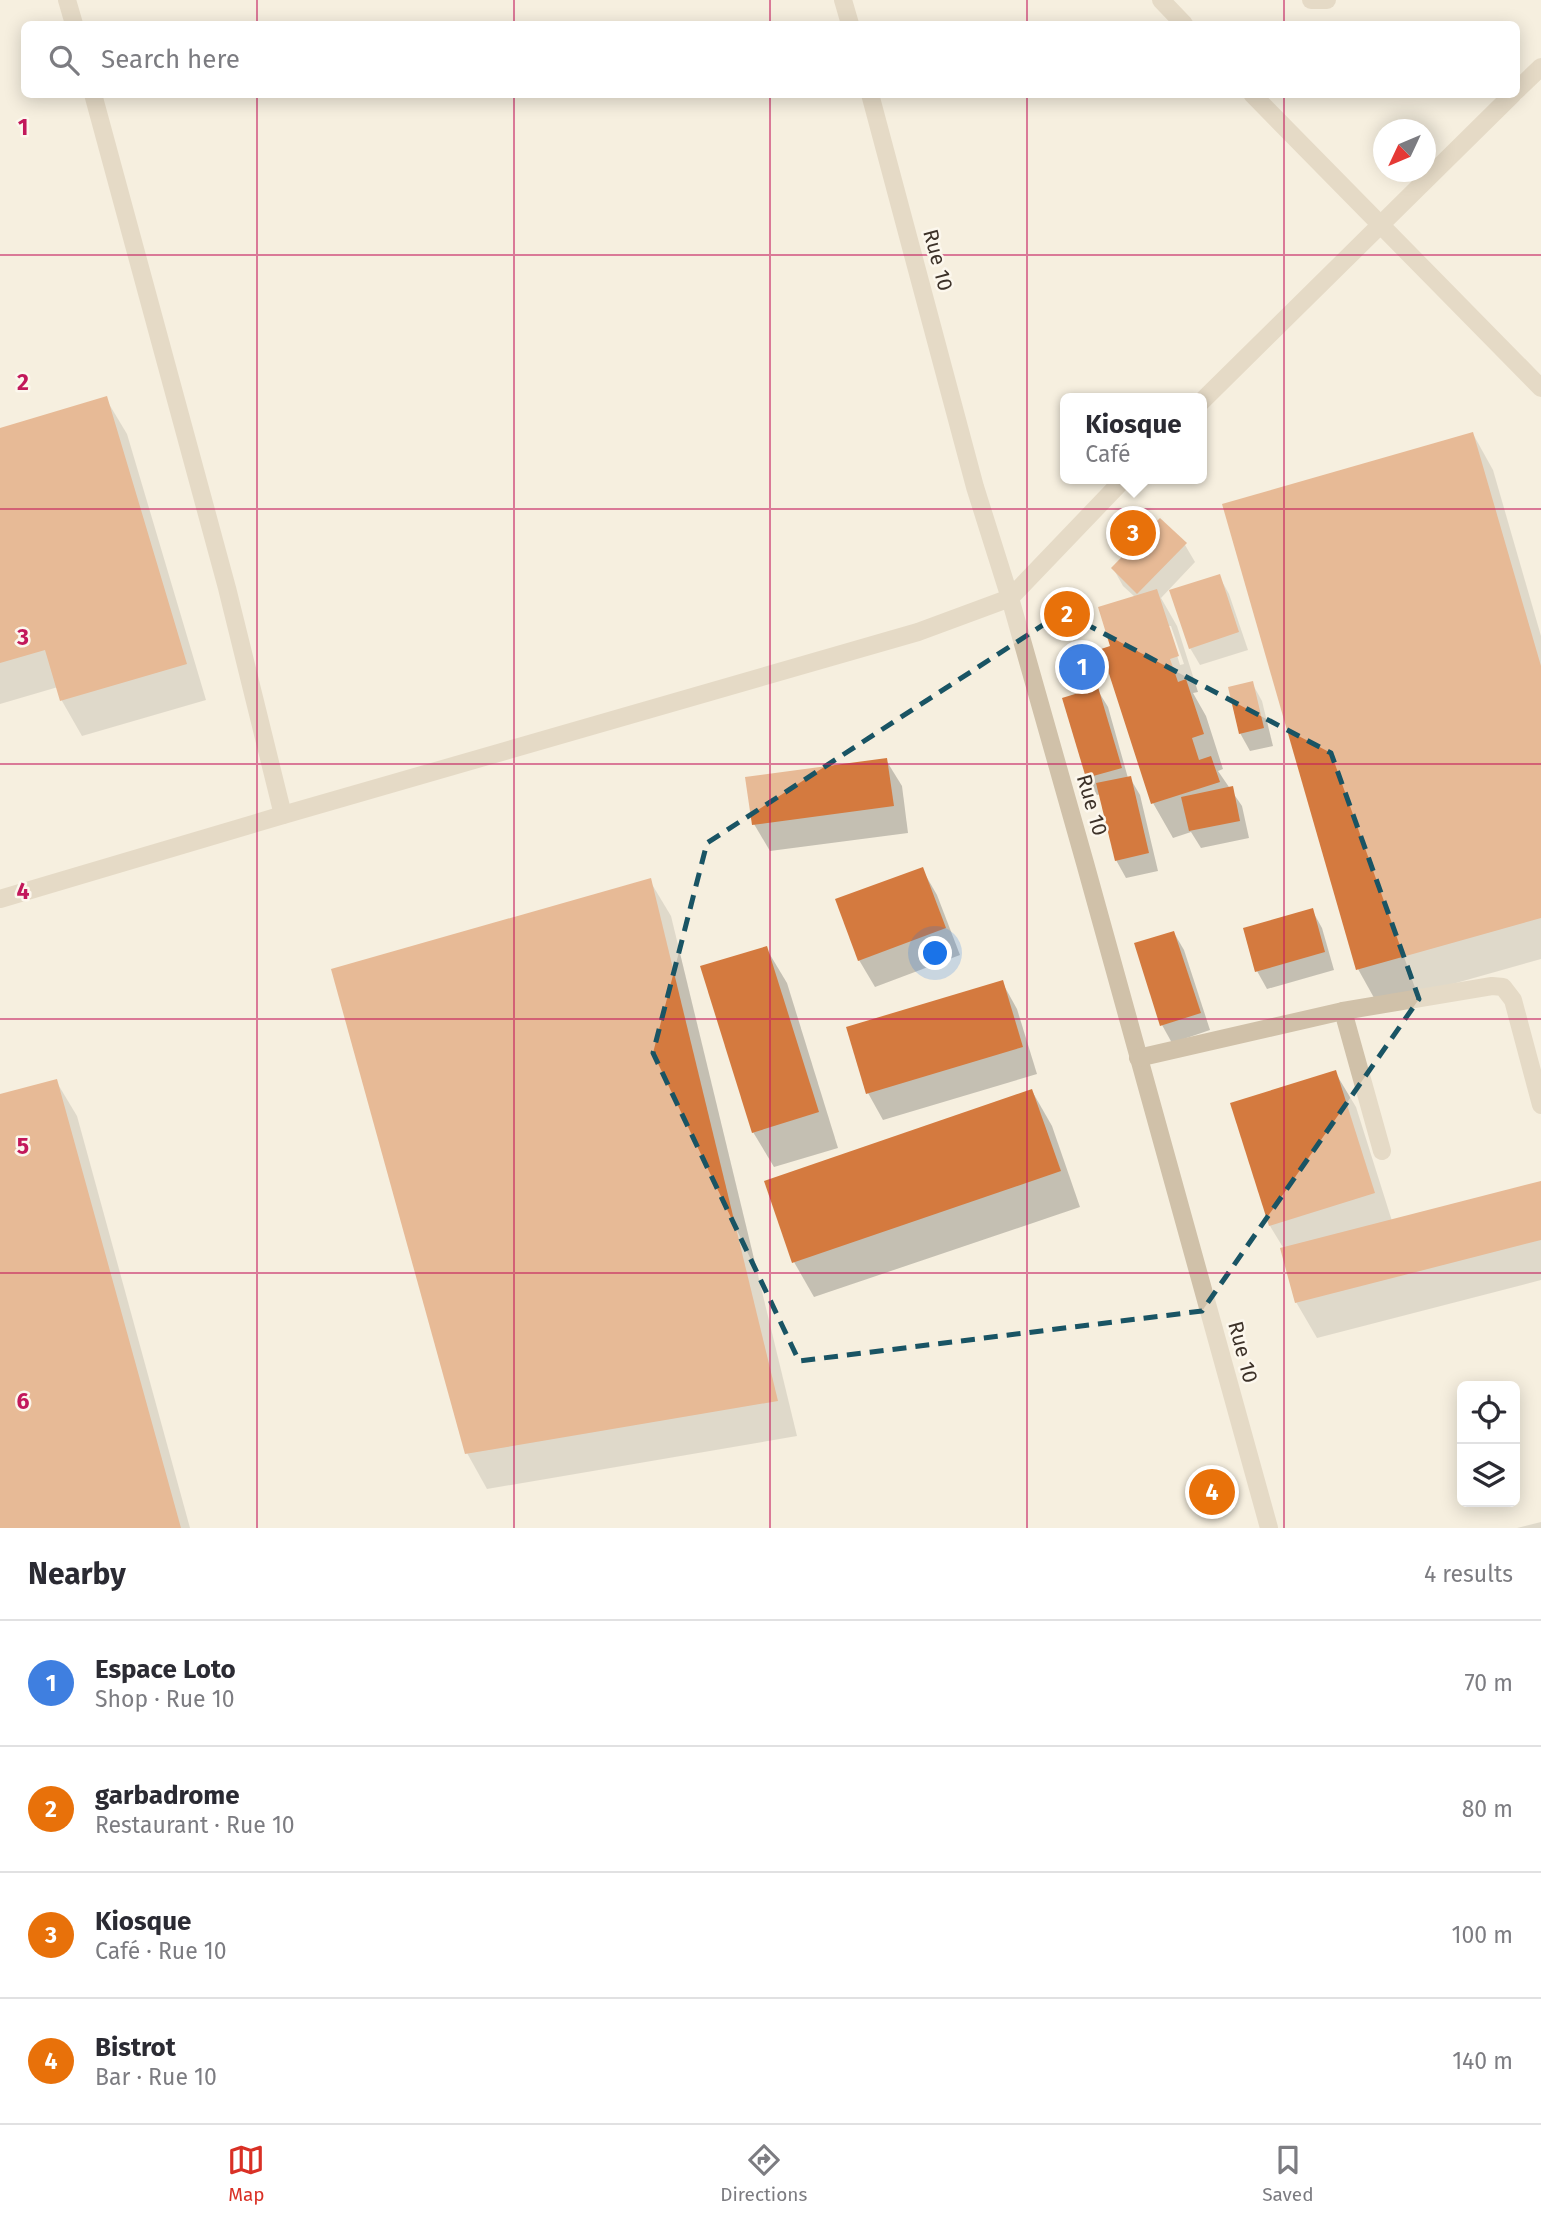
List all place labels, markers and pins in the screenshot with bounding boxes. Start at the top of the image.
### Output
pin: 3 [1110,507,1156,559]
pin: 2 [1044,588,1090,640]
pin: 1 [1059,641,1105,693]
pin: 4 [1189,1466,1235,1518]

